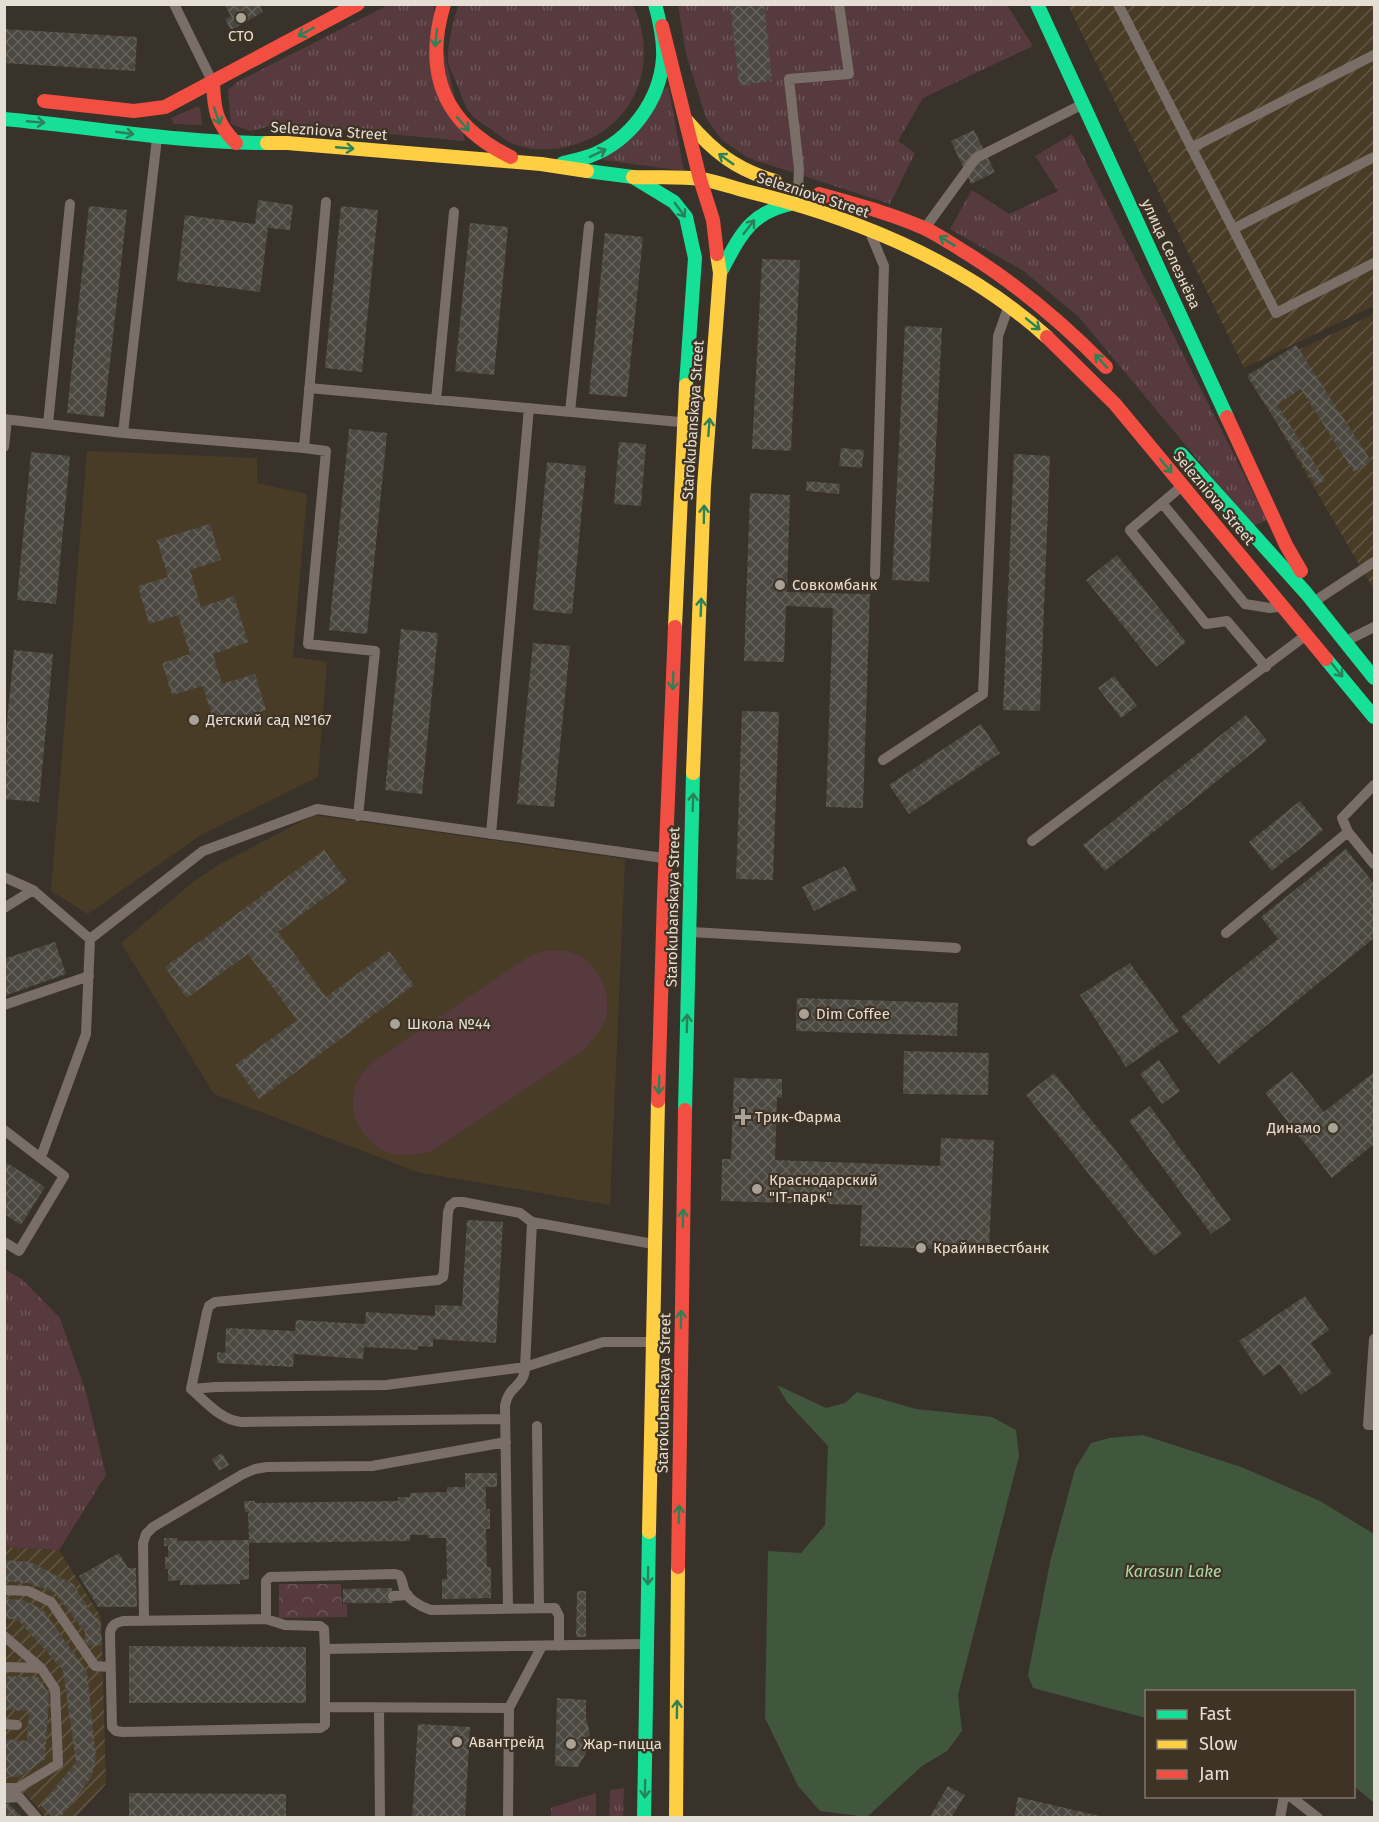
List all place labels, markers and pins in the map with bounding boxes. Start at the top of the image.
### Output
marker: СТО [234,11,248,25]
place label: СТО [228,27,254,45]
place label: Совкомбанк [792,576,877,594]
marker: Совкомбанк [773,578,787,592]
place label: Детский сад №167 [205,711,332,729]
marker: Детский сад №167 [187,713,201,727]
place label: Dim Coffee [816,1005,890,1023]
marker: Dim Coffee [797,1007,811,1021]
place label: Школа №44 [407,1015,491,1033]
marker: Школа №44 [388,1017,402,1031]
place label: Трик-Фарма [755,1108,841,1126]
marker: Трик-Фарма [736,1110,750,1124]
place label: Динамо [1266,1119,1321,1137]
marker: Динамо [1326,1121,1340,1135]
place label: Краснодарский "IT-парк" [769,1171,878,1206]
marker: Краснодарский "IT-парк" [750,1182,764,1196]
place label: Крайинвестбанк [933,1239,1050,1257]
marker: Крайинвестбанк [914,1241,928,1255]
place label: Авантрейд [469,1733,544,1751]
marker: Авантрейд [450,1735,464,1749]
place label: Жар-пицца [583,1735,662,1753]
marker: Жар-пицца [564,1737,578,1751]

